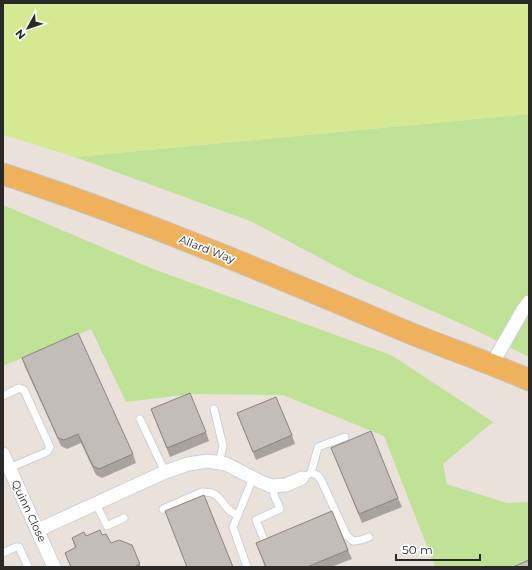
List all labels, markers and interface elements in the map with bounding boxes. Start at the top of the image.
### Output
north arrow [8,8,48,48]
text: N [12,27,29,42]
street label: Allard Way [177,232,237,266]
street label: Quinn Close [8,478,50,545]
scale bar [396,536,480,562]
text: 50 m [402,542,433,557]

